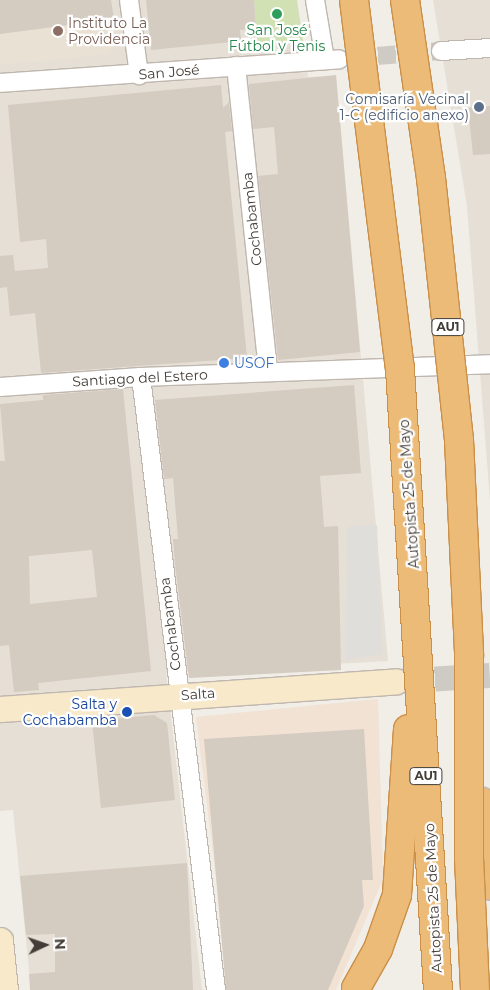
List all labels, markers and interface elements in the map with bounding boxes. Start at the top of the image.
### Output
marker: San José Fútbol y Tenis [271,8,283,20]
place label: Instituto La Providencia [68,15,150,48]
place label: San José Fútbol y Tenis [229,22,325,54]
marker: Instituto La Providencia [52,25,64,37]
street label: San José [138,61,200,83]
place label: Comisaría Vecinal 1-C (edificio anexo) [340,91,469,124]
marker: Comisaría Vecinal 1-C (edificio anexo) [473,101,485,113]
street label: Cochabamba [239,171,265,267]
road number: AU1 [430,318,466,337]
place label: USOF [234,355,274,371]
marker: USOF [218,357,230,369]
street label: Santiago del Estero [72,366,208,390]
street label: Autopista 25 de Mayo [395,419,423,569]
street label: Cochabamba [156,576,184,672]
street label: Salta [180,684,216,704]
place label: Salta y Cochabamba [23,696,117,729]
marker: Salta y Cochabamba [121,706,133,718]
road number: AU1 [408,766,444,786]
street label: Autopista 25 de Mayo [421,823,445,973]
north arrow [20,920,70,970]
text: N [51,938,69,950]

